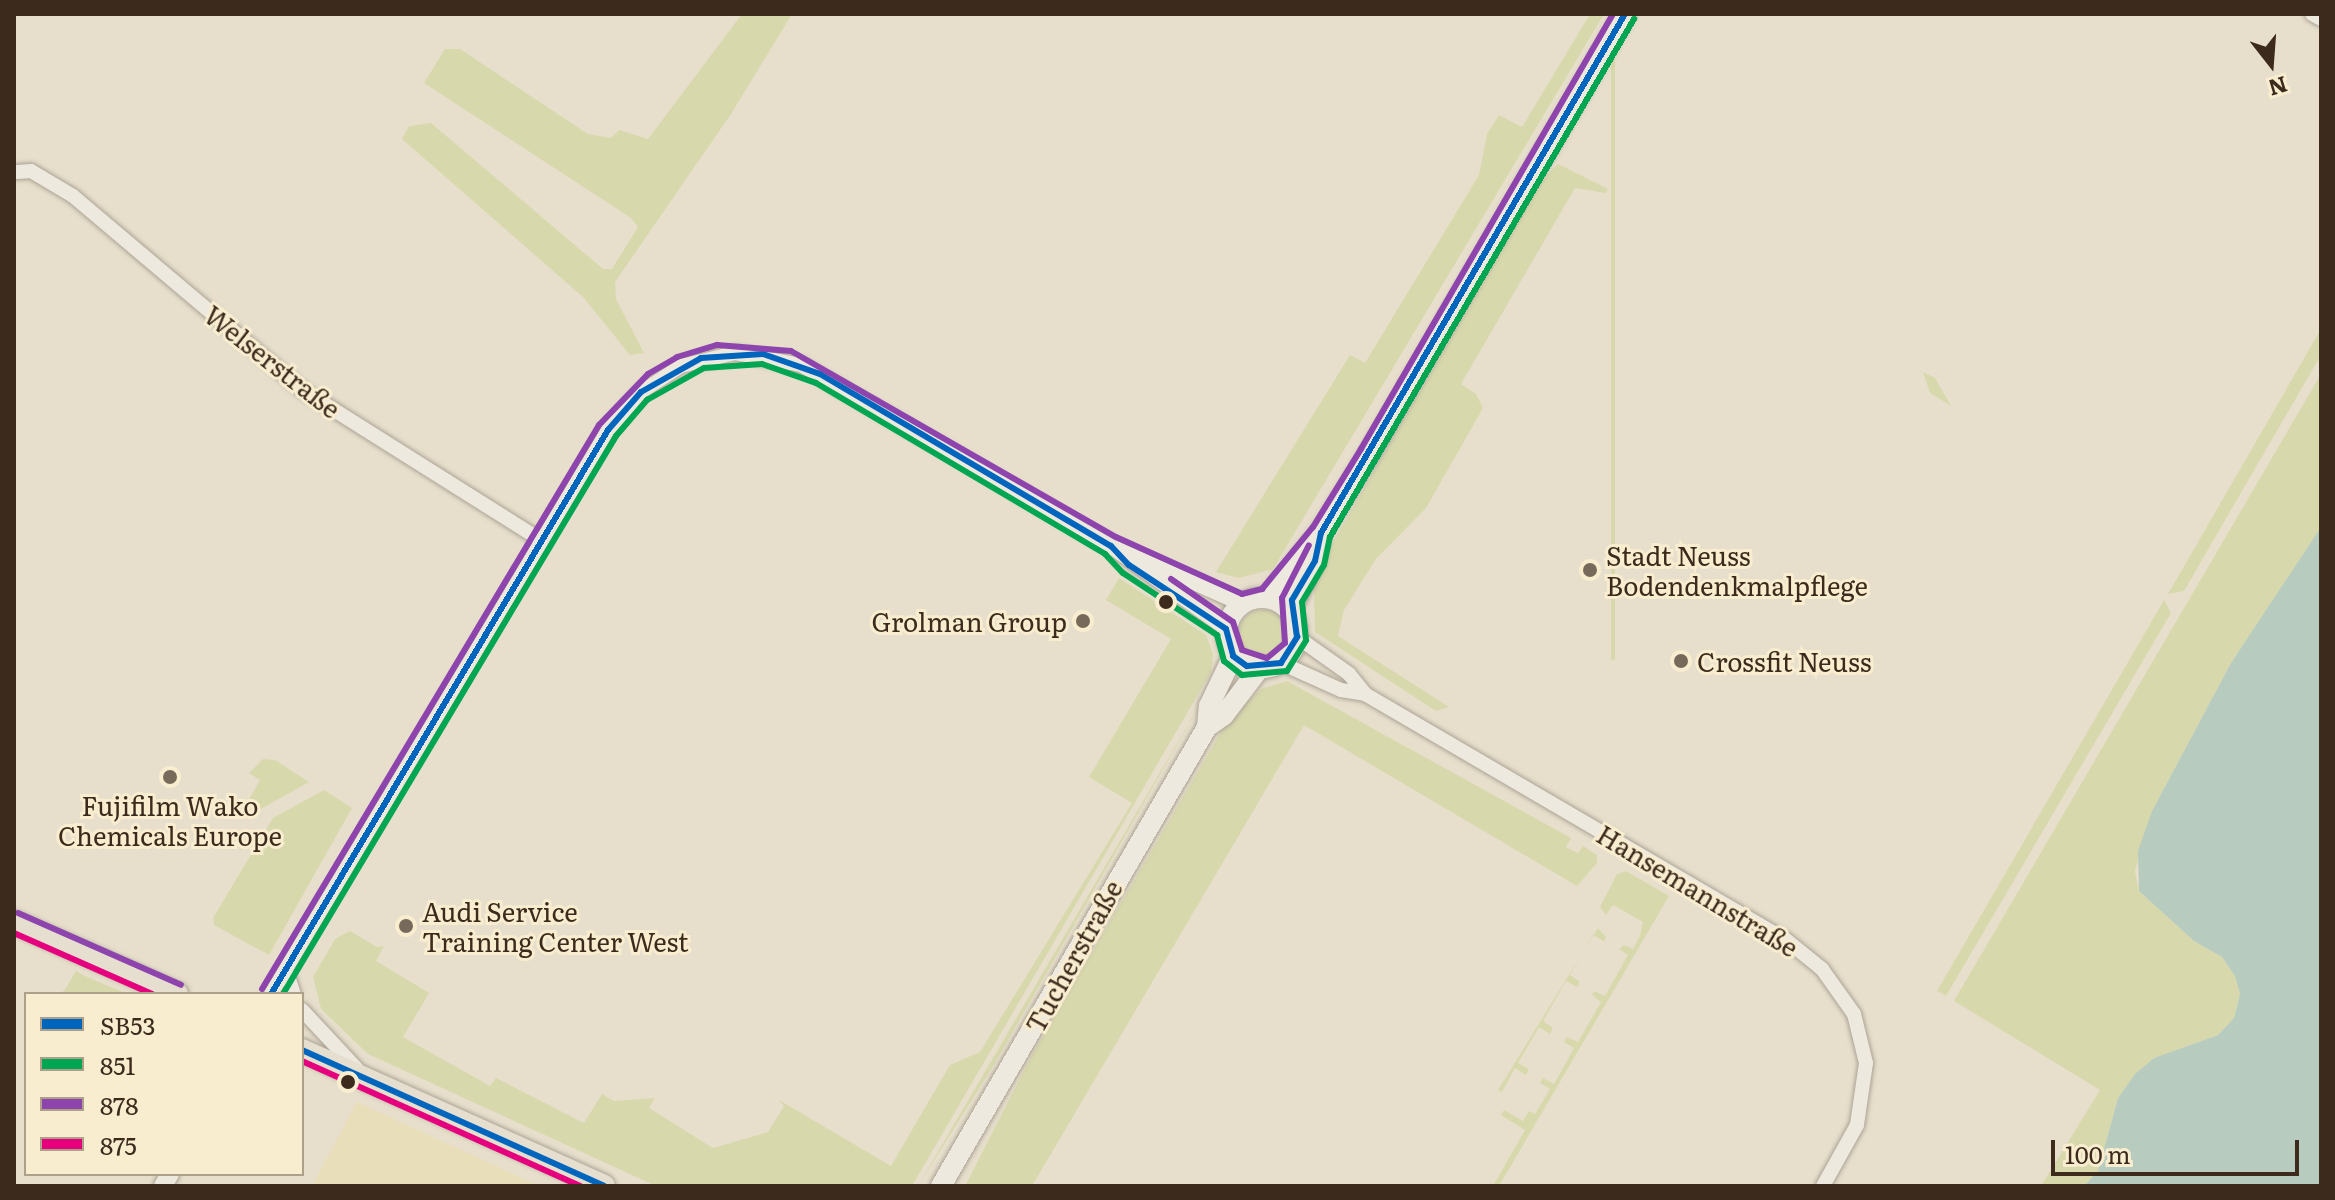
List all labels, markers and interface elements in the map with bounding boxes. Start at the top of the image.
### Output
north arrow [2231,24,2311,104]
text: N [2265,69,2292,106]
street label: Welserstraße [199,298,347,424]
place label: Stadt Neuss Bodendenkmalpflege [1606,539,1868,600]
marker: Stadt Neuss Bodendenkmalpflege [1581,561,1599,579]
unlabelled marker [1158,594,1174,610]
place label: Grolman Group [871,605,1067,637]
marker: Grolman Group [1074,612,1092,630]
place label: Crossfit Neuss [1697,645,1871,677]
marker: Crossfit Neuss [1672,652,1690,670]
marker: Fujifilm Wako Chemicals Europe [161,768,179,786]
place label: Fujifilm Wako Chemicals Europe [58,789,282,850]
street label: Hansemannstraße [1592,818,1804,962]
street label: Tucherstraße [1018,874,1128,1038]
place label: Audi Service Training Center West [422,895,688,956]
marker: Audi Service Training Center West [397,917,415,935]
legend [24,992,304,1176]
text: SB53 [100,1007,155,1042]
text: 851 [100,1047,135,1082]
unlabelled marker [340,1074,356,1090]
text: 878 [100,1087,138,1122]
scale bar [2055,1124,2303,1174]
text: 875 [100,1127,137,1162]
text: 100 m [2065,1136,2131,1171]

